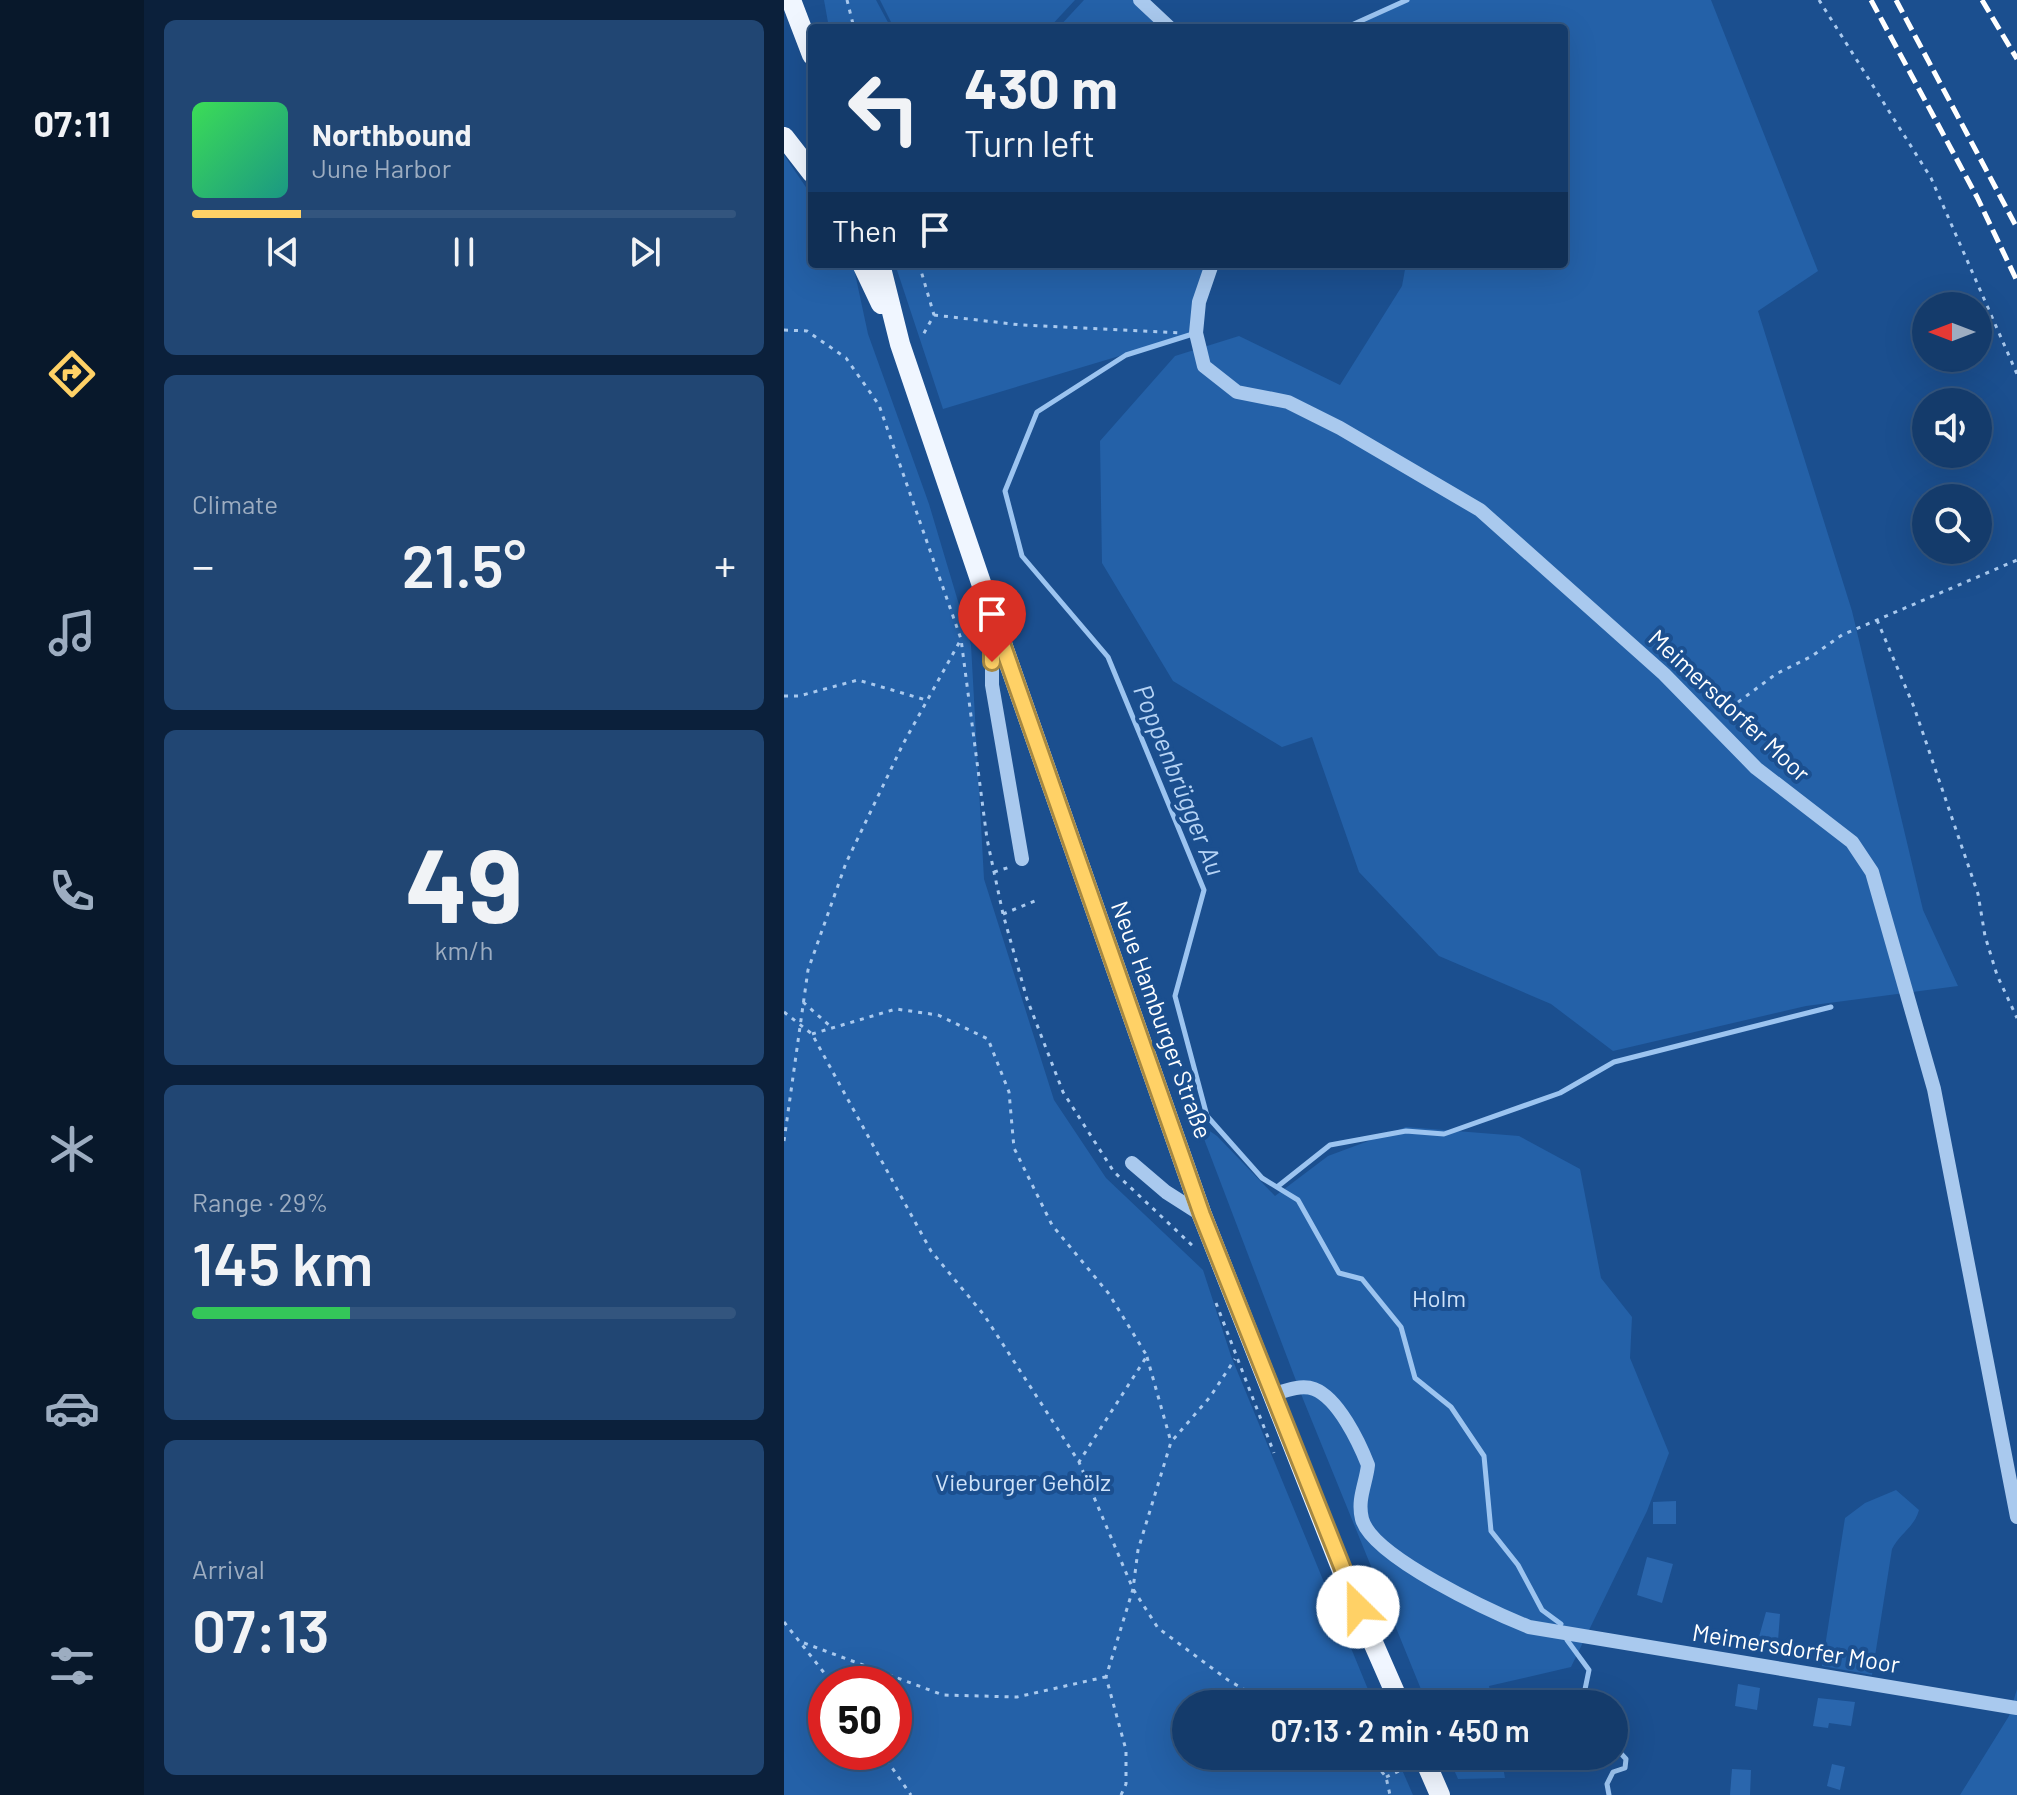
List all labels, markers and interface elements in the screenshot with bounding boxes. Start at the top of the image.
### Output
text: 430 m [964,53,1118,120]
icon: left [832,56,936,160]
text: 07:11 [33,101,111,144]
text: Northbound [312,116,471,152]
text: Turn left [964,121,1095,164]
text: June Harbor [312,152,451,183]
icon: arrive [913,208,957,252]
text: Then [832,212,897,248]
icon: previous [261,230,305,274]
icon: pause [442,230,486,274]
icon: next [623,230,667,274]
north arrow [1912,292,1992,372]
map controls [1912,292,1992,564]
icon: directions [44,346,100,402]
button: sound [1912,388,1992,468]
button: search [1912,484,1992,564]
text: Climate [192,488,278,519]
text: 21.5° [402,528,526,600]
text: − [192,538,214,591]
text: + [714,538,736,591]
pin [958,580,1026,662]
icon: arrive [970,592,1014,636]
icon: music [44,605,100,661]
street label: Meimersdorfer Moor [1643,623,1817,787]
water label: Poppenbrügger Au [1128,680,1233,879]
text: 49 [405,819,523,944]
icon: phone [44,863,100,919]
street label: Neue Hamburger Straße [1106,897,1219,1142]
text: km/h [435,934,493,965]
icon: climate [44,1121,100,1177]
text: Range · 29% [192,1186,328,1217]
text: 145 km [192,1226,373,1298]
park label: Holm [1412,1283,1466,1312]
icon: car [44,1380,100,1436]
park label: Vieburger Gehölz [935,1467,1111,1496]
text: Arrival [192,1553,265,1584]
position arrow [1316,1565,1400,1649]
text: 07:13 [192,1593,330,1665]
street label: Meimersdorfer Moor [1690,1617,1902,1678]
icon: filters [44,1638,100,1694]
speed limit sign: 50 [808,1666,912,1770]
text: 07:13 · 2 min · 450 m [1270,1712,1530,1748]

